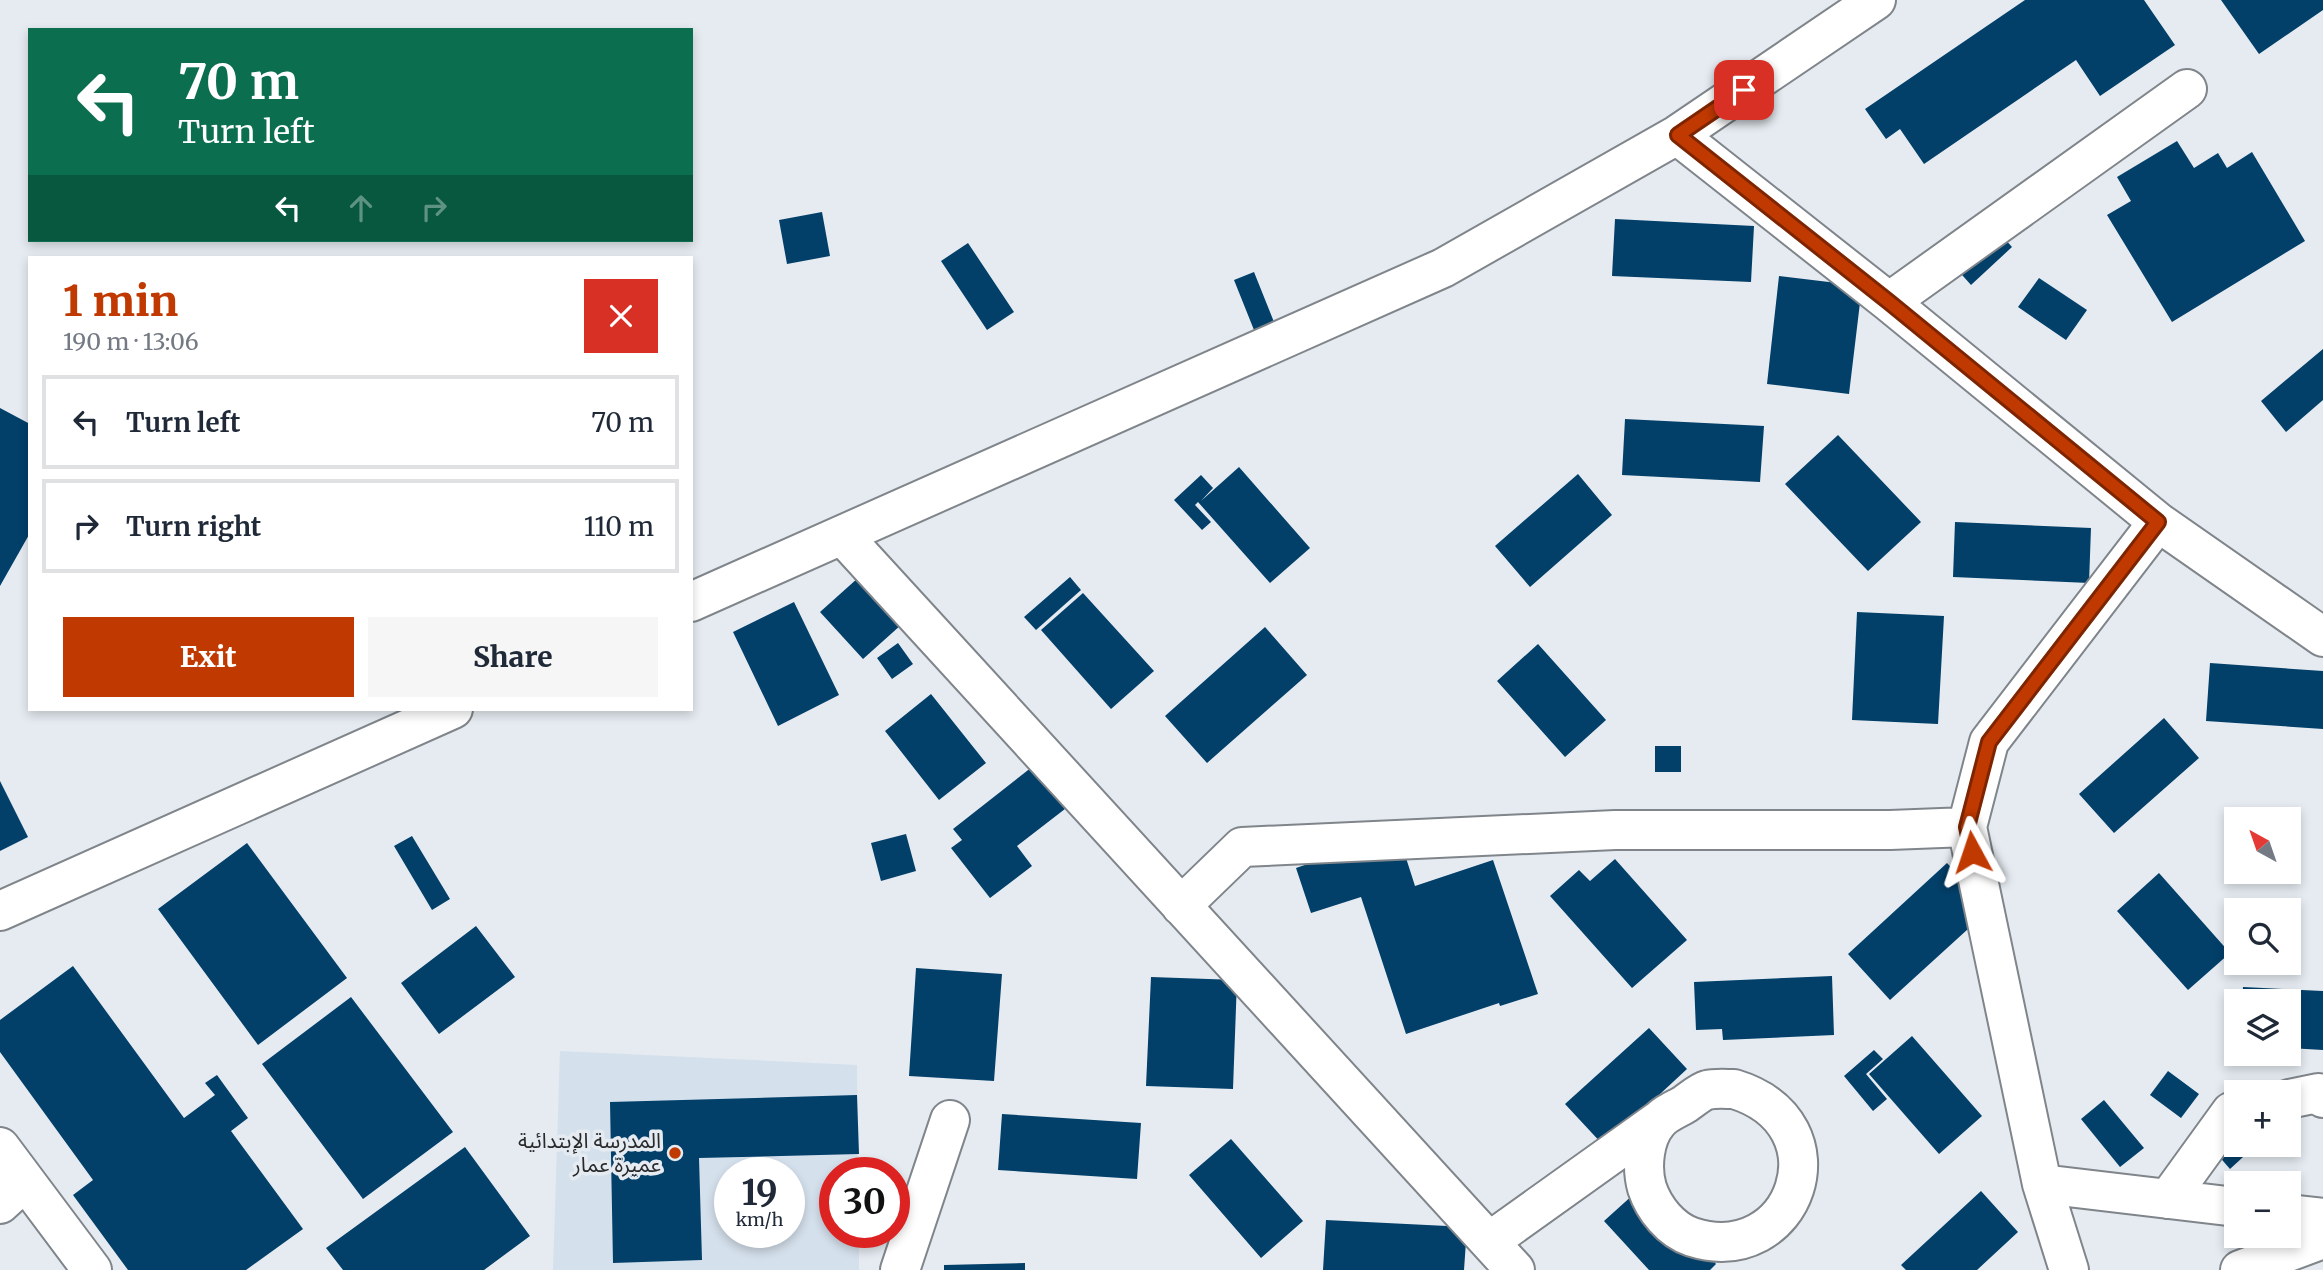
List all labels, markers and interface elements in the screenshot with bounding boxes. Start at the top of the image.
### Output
text: 70 m [178,51,299,112]
icon: left [63,56,154,147]
pin [1714,60,1774,120]
icon: arrive [1725,71,1763,109]
text: Turn left [178,112,315,152]
icon: left [269,189,307,227]
icon: ahead [342,189,380,227]
icon: right [415,189,453,227]
text: 1 min [63,275,178,327]
button: close [584,279,658,353]
text: 190 m · 13:06 [63,327,199,356]
icon: left [67,403,105,441]
text: Turn left [126,406,240,439]
text: 70 m [591,406,654,439]
icon: right [67,507,105,545]
text: Turn right [126,510,261,543]
text: 110 m [584,510,654,543]
button: Exit [63,617,354,697]
button: Share [368,617,658,697]
north arrow [2224,807,2301,884]
map controls [2224,807,2301,1248]
position arrow [1935,815,2009,889]
button: search [2224,898,2301,975]
button: layers [2224,989,2301,1066]
button: + [2224,1080,2301,1157]
place label: المدرسة الإبتدائية عميرة عمار [518,1127,661,1178]
marker: المدرسة الإبتدائية عميرة عمار [667,1145,683,1161]
speed limit sign: 30 [819,1157,910,1248]
text: 19 [741,1171,778,1215]
button: − [2224,1171,2301,1248]
text: km/h [736,1208,783,1231]

